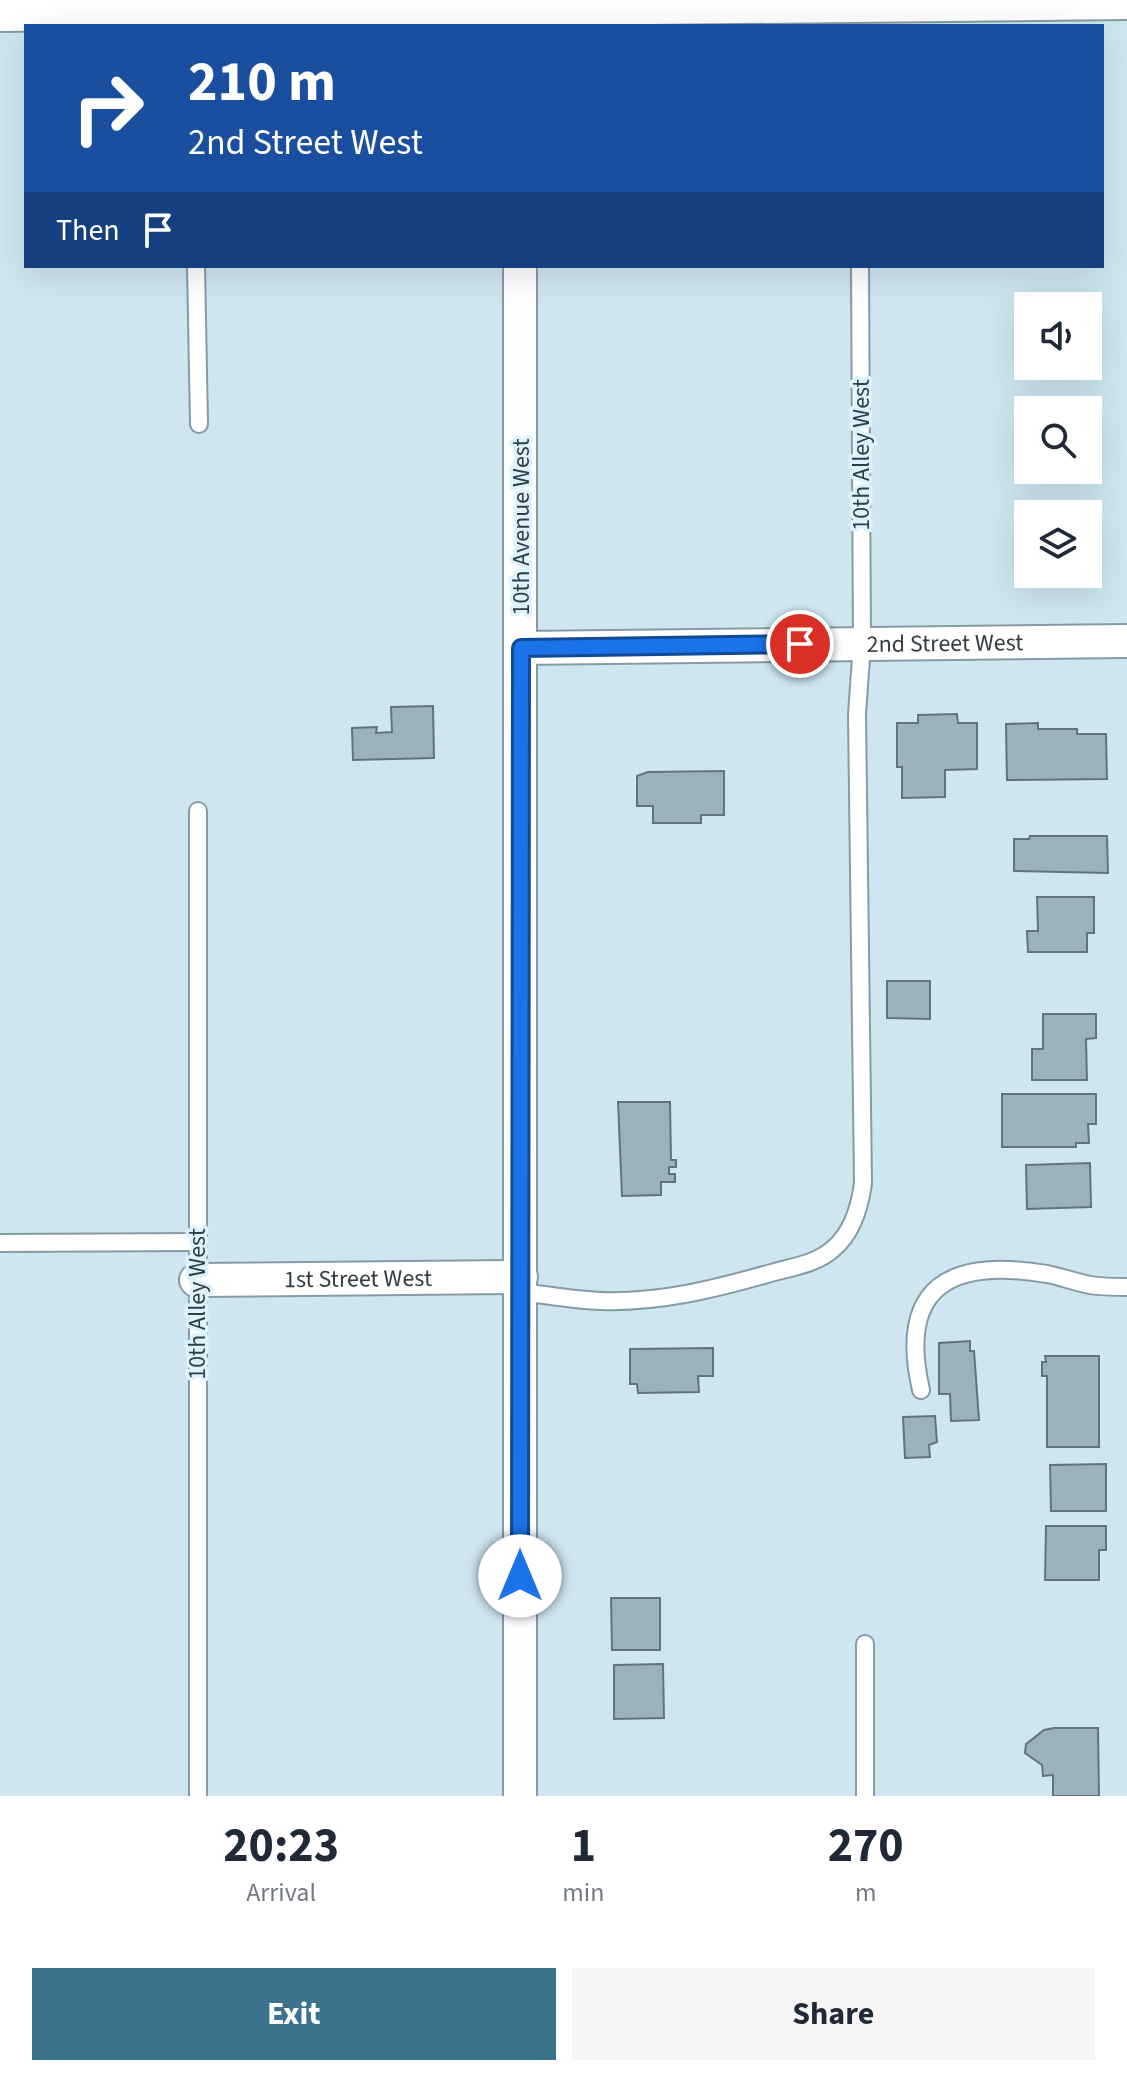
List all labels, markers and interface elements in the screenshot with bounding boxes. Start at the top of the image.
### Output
text: 210 m [188,43,336,122]
icon: right [56,56,160,160]
text: 2nd Street West [188,117,423,168]
icon: arrive [136,208,180,252]
text: Then [56,209,120,252]
map controls [1014,292,1102,588]
button: sound [1014,292,1102,380]
street label: 10th Alley West [844,379,879,531]
button: search [1014,396,1102,484]
street label: 10th Avenue West [504,438,539,616]
button: layers [1014,500,1102,588]
pin [766,610,834,678]
icon: arrive [778,622,822,666]
street label: 2nd Street West [866,625,1024,662]
street label: 10th Alley West [180,1228,215,1380]
street label: 1st Street West [284,1261,432,1297]
position arrow [478,1534,562,1618]
text: 20:23 [223,1812,339,1880]
text: 1 [571,1812,596,1880]
text: 270 [828,1812,904,1880]
text: Arrival [246,1874,316,1911]
text: min [562,1874,604,1911]
text: m [855,1874,876,1911]
button: Exit [32,1968,556,2060]
button: Share [572,1968,1095,2060]

